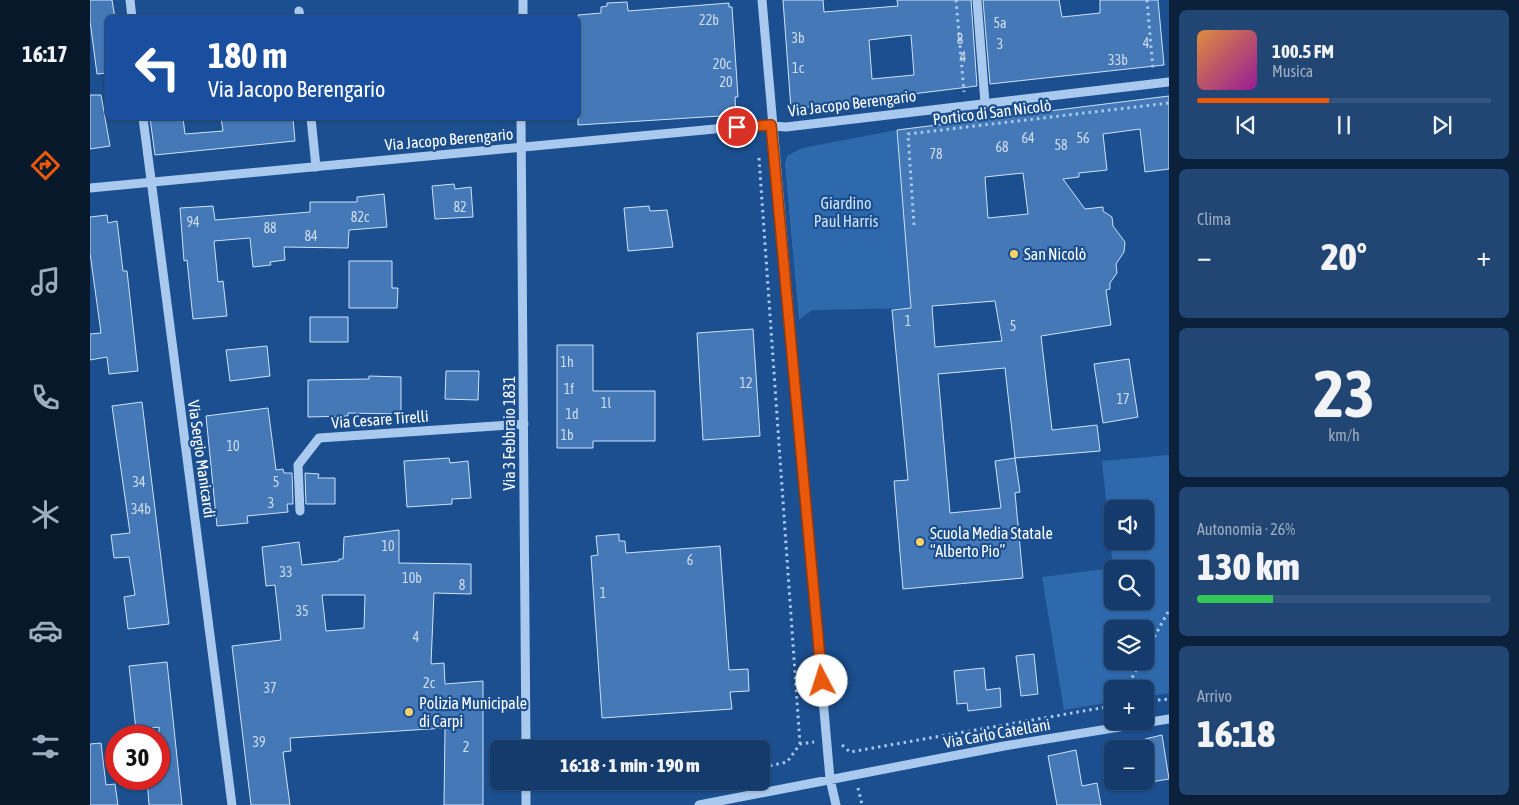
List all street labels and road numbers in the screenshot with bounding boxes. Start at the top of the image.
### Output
street label: Via Jacopo Berengario [787,86,917,121]
street label: Portico di San Nicolò [932,96,1052,128]
street label: Via Jacopo Berengario [384,124,514,155]
street label: Via 3 Febbraio 1831 [500,376,518,490]
street label: Via Sergio Manicardi [184,399,219,519]
street label: Via Cesare Tirelli [331,407,429,431]
street label: Via Carlo Catellani [942,715,1052,751]

